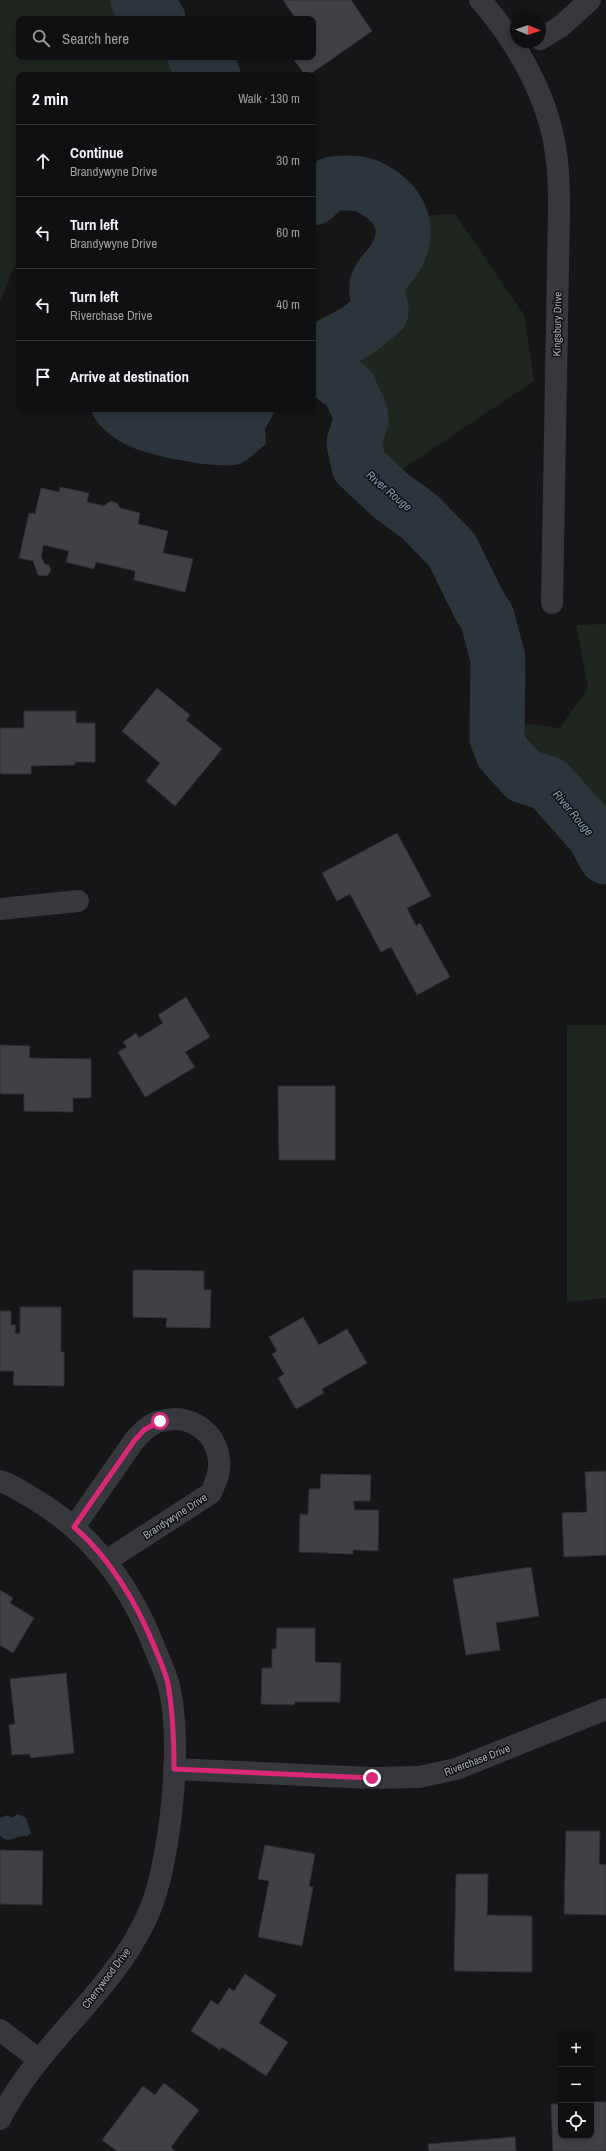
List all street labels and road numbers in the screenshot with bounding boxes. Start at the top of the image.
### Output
street label: Kingsbury Drive [549,292,565,356]
street label: Brandywyne Drive [140,1490,210,1542]
street label: Riverchase Drive [442,1741,512,1779]
street label: Cherrywood Drive [79,1945,133,2011]

